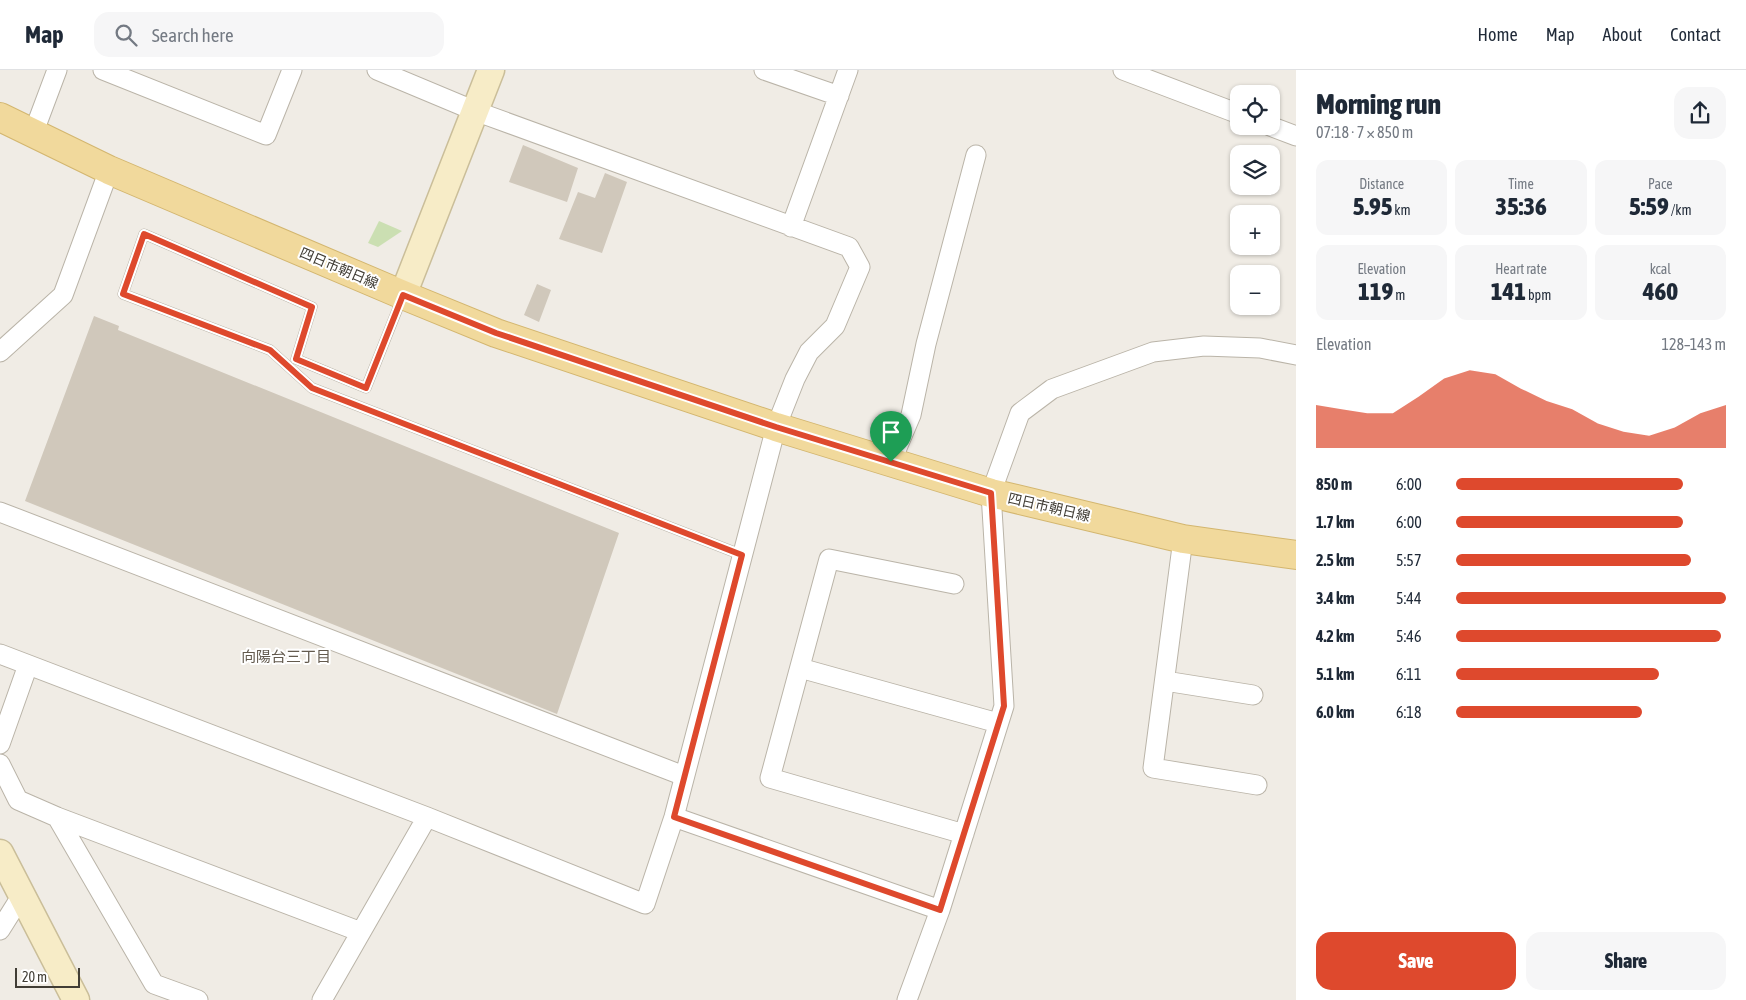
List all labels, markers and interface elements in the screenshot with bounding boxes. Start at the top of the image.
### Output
search box [94,12,444,57]
text: Map [25,21,64,48]
icon: search [112,21,140,49]
text: Search here [152,24,234,46]
text: Home [1478,24,1518,45]
text: Map [1546,24,1575,45]
text: About [1603,24,1642,45]
text: Contact [1670,24,1721,45]
map controls [1230,85,1280,315]
button: locate [1230,85,1280,135]
button: share [1674,87,1726,139]
text: Morning run [1316,88,1441,120]
text: 07:18 · 7 × 850 m [1316,123,1413,141]
button: layers [1230,145,1280,195]
text: Distance [1359,176,1404,192]
text: Time [1508,176,1534,192]
text: Pace [1648,176,1673,192]
text: 5.95 [1353,192,1392,220]
text: 35:36 [1495,192,1547,220]
text: 5:59 [1629,192,1669,220]
text: km [1392,202,1411,218]
text: /km [1669,202,1692,218]
button: + [1230,205,1280,255]
street label: 四日市朝日線 [297,244,381,292]
text: Elevation [1357,261,1406,277]
text: Heart rate [1495,261,1547,277]
text: kcal [1650,261,1671,277]
button: − [1230,265,1280,315]
text: 119 [1358,277,1393,305]
text: 141 [1491,277,1526,305]
text: 460 [1643,277,1678,305]
text: m [1393,287,1405,303]
text: bpm [1526,287,1551,303]
text: Elevation [1316,335,1371,353]
text: 128–143 m [1662,335,1726,353]
pin [870,411,912,462]
icon: arrive [877,418,905,446]
text: 850 m [1316,475,1352,493]
text: 6:00 [1396,475,1422,493]
street label: 四日市朝日線 [1006,490,1092,524]
text: 1.7 km [1316,513,1355,531]
text: 6:00 [1396,513,1422,531]
text: 2.5 km [1316,551,1355,569]
text: 5:57 [1396,551,1421,569]
text: 3.4 km [1316,589,1355,607]
text: 5:44 [1396,589,1421,607]
text: 4.2 km [1316,627,1355,645]
text: 5:46 [1396,627,1421,645]
district label: 向陽台三丁目 [241,648,331,665]
text: 5.1 km [1316,665,1355,683]
text: 6:11 [1396,665,1421,683]
text: 6.0 km [1316,703,1355,721]
text: 6:18 [1396,703,1421,721]
button: Save [1316,932,1516,990]
button: Share [1526,932,1726,990]
scale bar [15,965,80,988]
text: 20 m [22,969,47,985]

